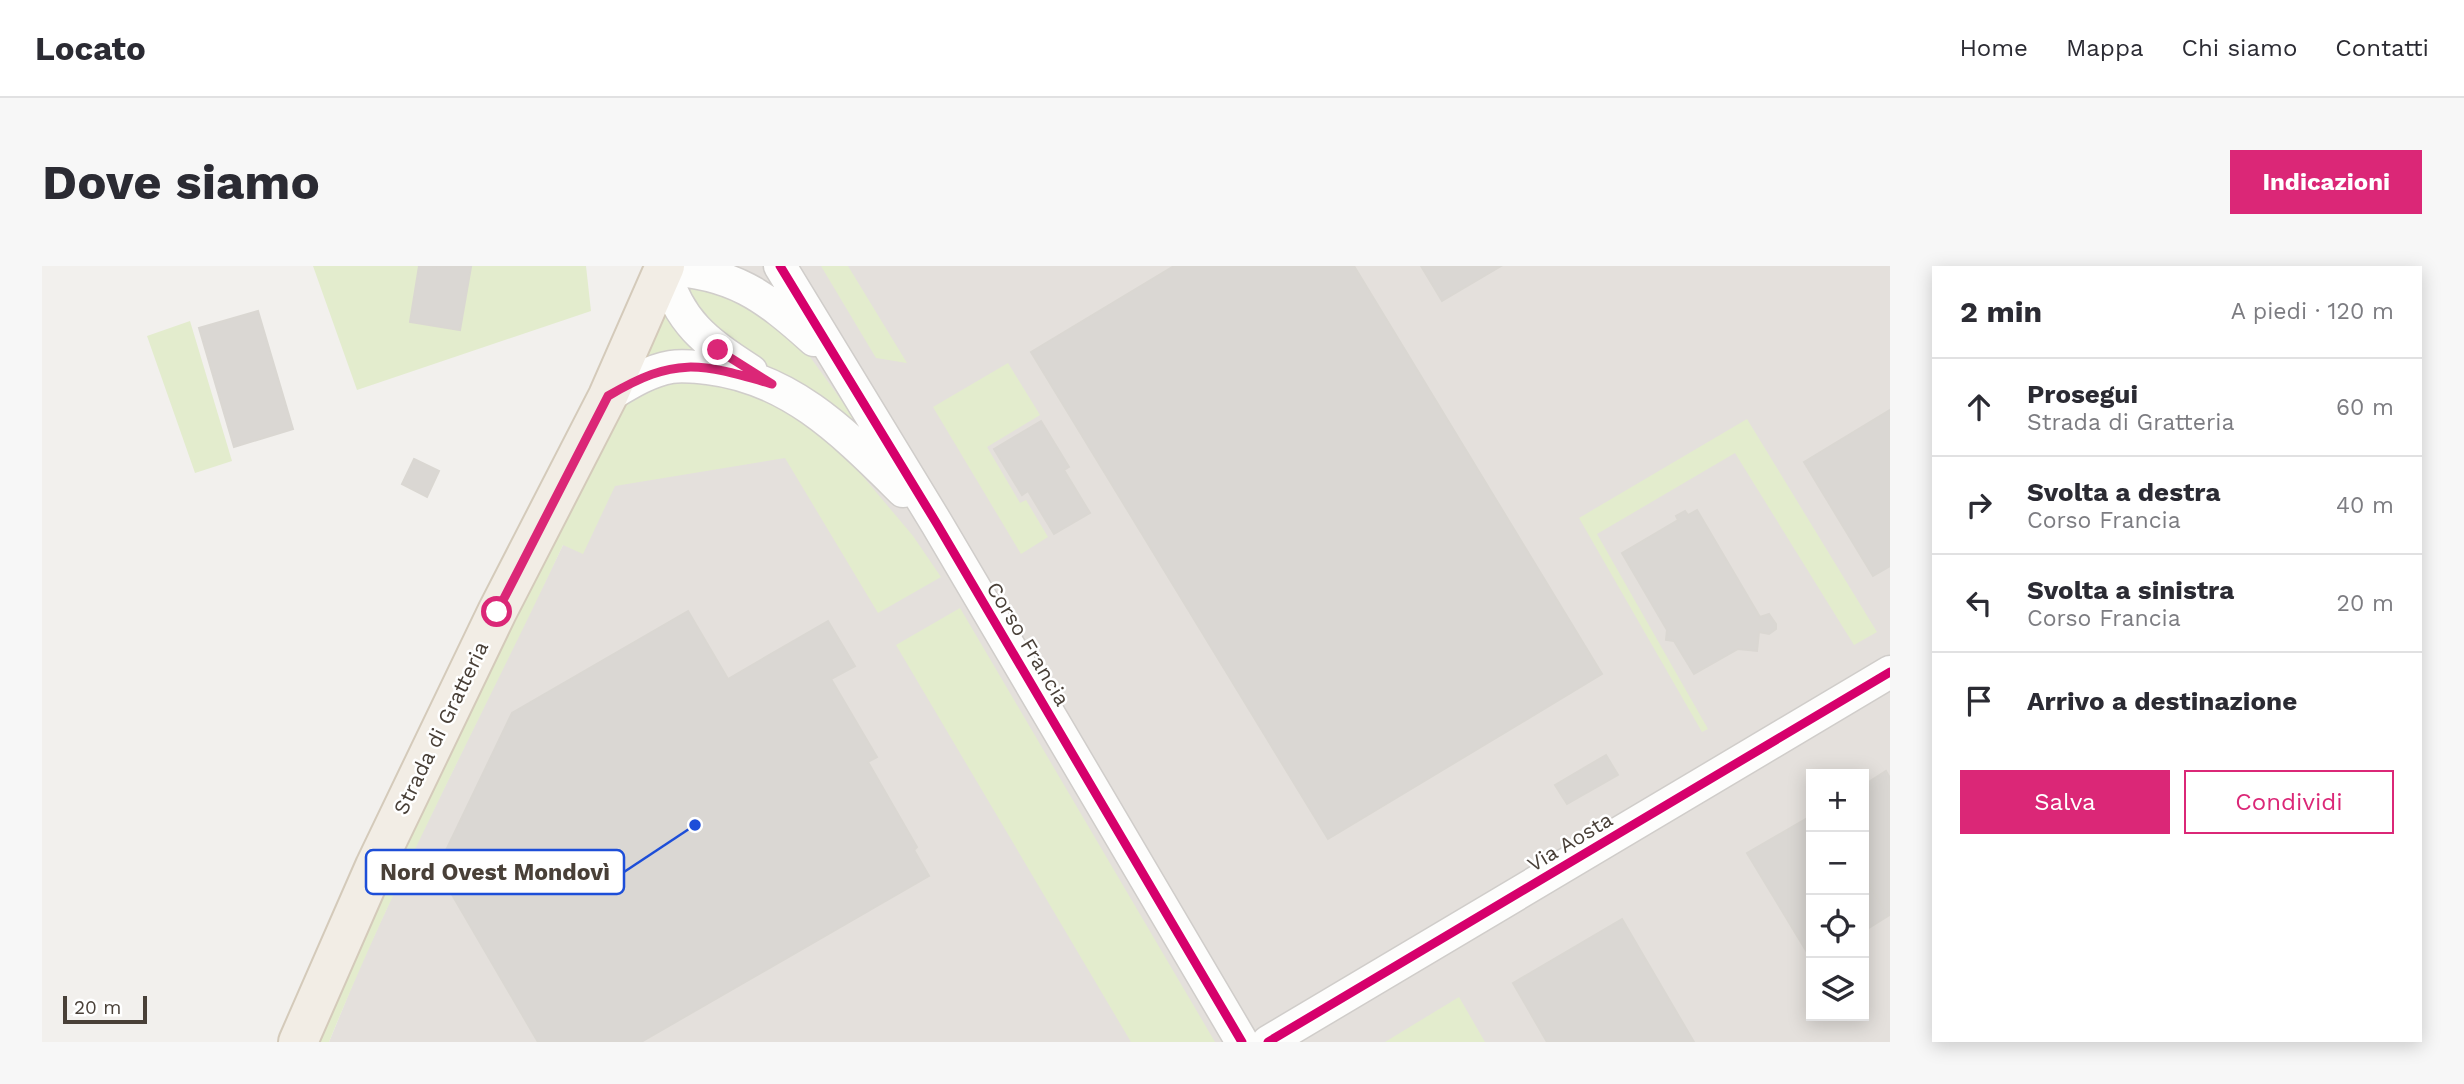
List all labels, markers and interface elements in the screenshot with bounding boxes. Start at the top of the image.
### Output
text: Locato [35,29,146,68]
text: Home [1959,34,2028,62]
text: Mappa [2066,34,2144,62]
text: Chi siamo [2182,34,2297,62]
text: Contatti [2335,34,2429,62]
button: Indicazioni [2230,150,2422,214]
text: Dove siamo [42,153,320,211]
text: 2 min [1960,294,2042,329]
text: A piedi · 120 m [2231,298,2394,325]
route end [702,334,733,365]
text: Prosegui [2027,379,2138,409]
icon: ahead [1960,388,1998,426]
text: 60 m [2336,394,2394,421]
text: Strada di Gratteria [2027,409,2234,436]
text: Svolta a destra [2027,477,2220,507]
icon: right [1960,486,1998,524]
text: 40 m [2336,492,2394,519]
text: Corso Francia [2027,507,2181,534]
text: Svolta a sinistra [2027,575,2234,605]
street label: Corso Francia [982,577,1075,710]
icon: left [1960,584,1998,622]
text: 20 m [2337,590,2394,617]
route start [481,596,512,627]
text: Corso Francia [2027,605,2181,632]
street label: Strada di Gratteria [388,637,493,818]
icon: arrive [1960,682,1998,720]
text: Arrivo a destinazione [2027,686,2297,716]
map controls [1806,769,1869,1021]
button: + [1806,769,1869,832]
button: Salva [1960,770,2170,834]
button: Condividi [2184,770,2394,834]
street label: Via Aosta [1523,806,1617,877]
button: − [1806,832,1869,895]
callout: Nord Ovest Mondovì [366,850,624,894]
text: Nord Ovest Mondovì [380,859,610,886]
button: locate [1806,895,1869,958]
button: layers [1806,958,1869,1021]
scale bar [63,993,147,1025]
text: 20 m [74,996,121,1019]

